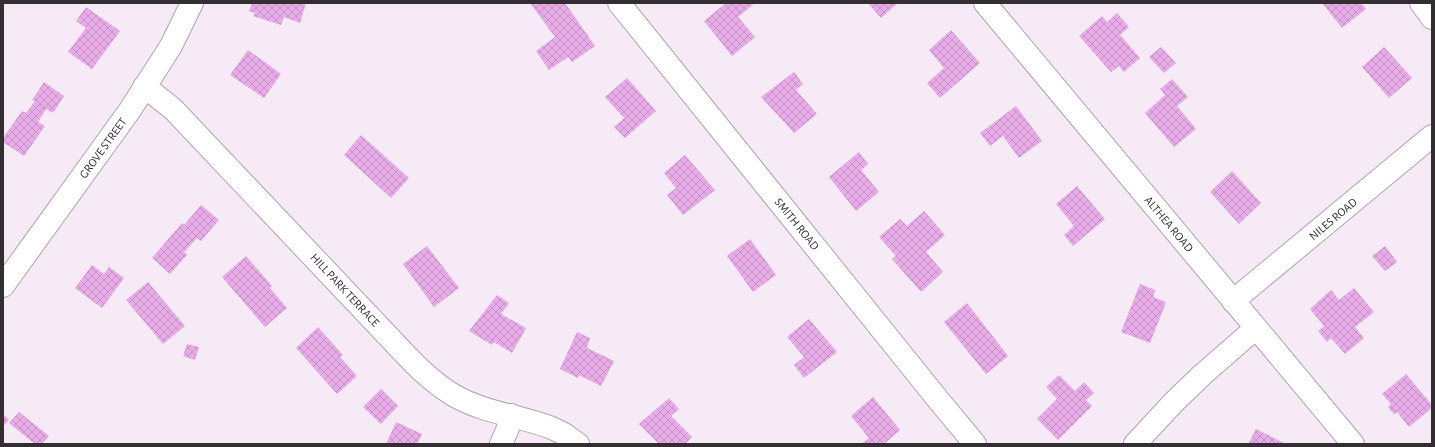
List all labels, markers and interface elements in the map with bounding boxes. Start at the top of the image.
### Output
street label: GROVE STREET [77,116,129,180]
street label: ALTHEA ROAD [1142,194,1196,254]
street label: NILES ROAD [1307,195,1359,242]
street label: SMITH ROAD [773,196,822,252]
street label: HILL PARK TERRACE [308,251,382,329]

